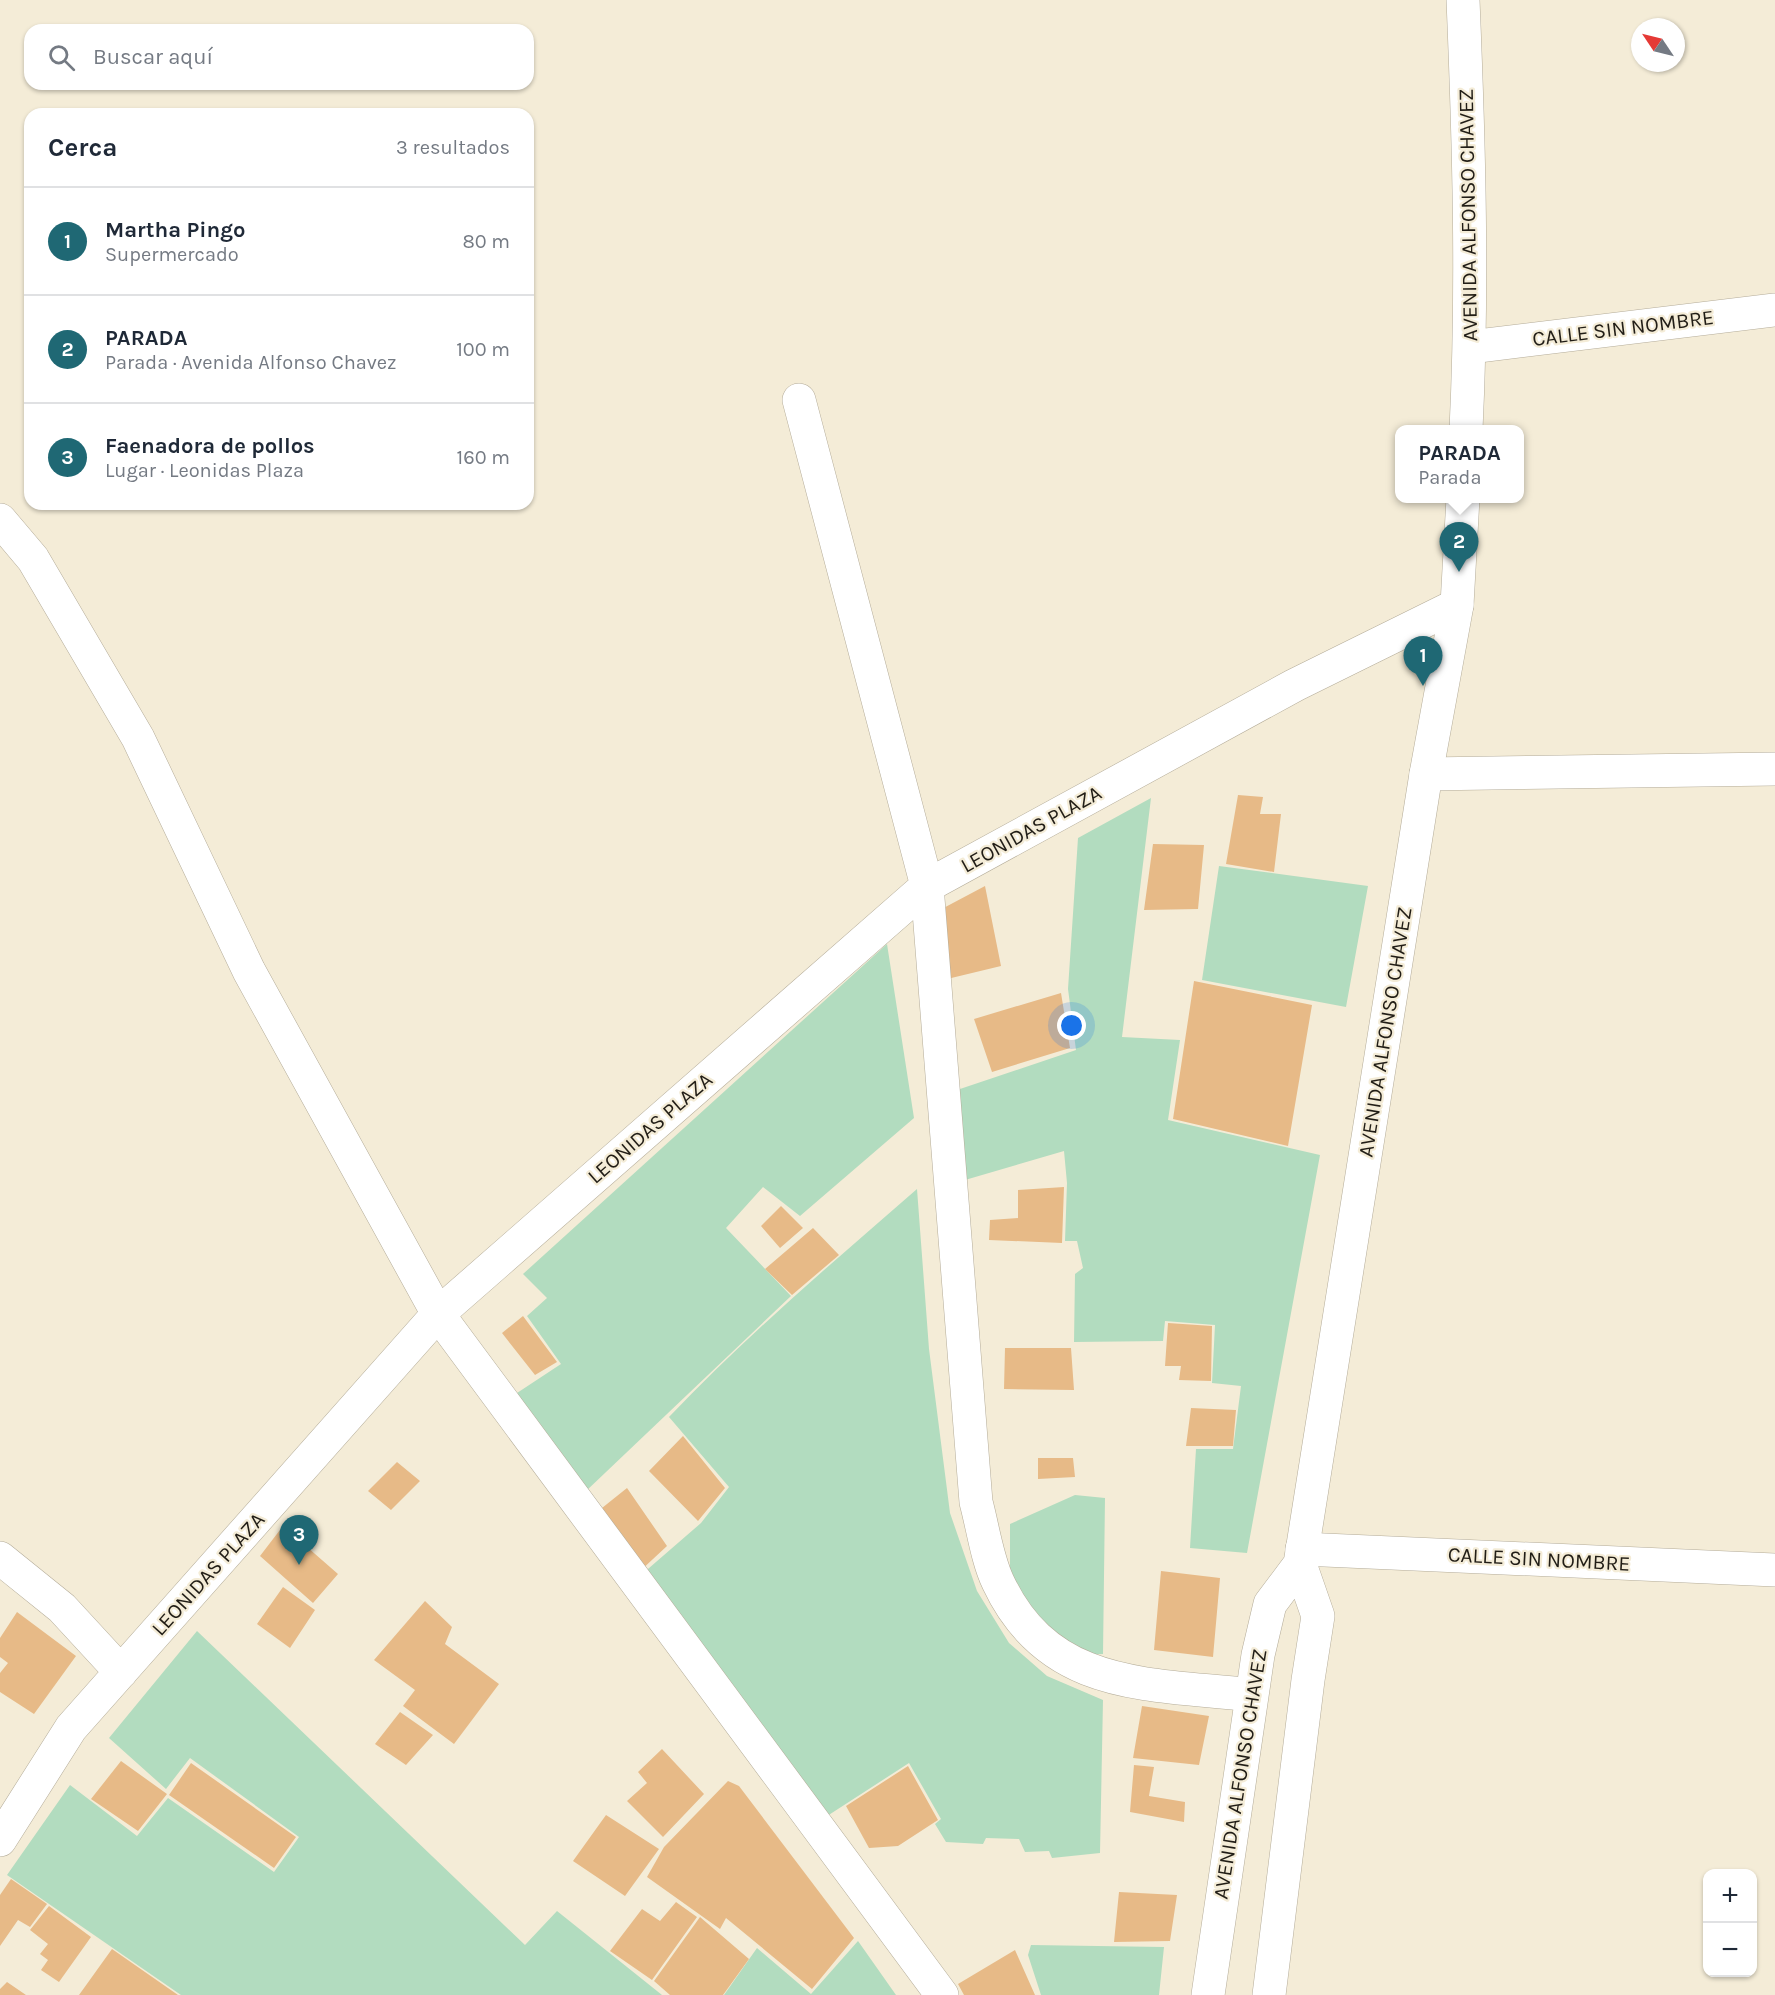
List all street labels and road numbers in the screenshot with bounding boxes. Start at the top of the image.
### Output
street label: AVENIDA ALFONSO CHAVEZ [1454,88,1482,342]
street label: CALLE SIN NOMBRE [1531,305,1715,351]
street label: LEONIDAS PLAZA [957,780,1105,878]
street label: AVENIDA ALFONSO CHAVEZ [1353,905,1417,1159]
street label: LEONIDAS PLAZA [583,1067,717,1189]
street label: LEONIDAS PLAZA [147,1508,269,1640]
street label: CALLE SIN NOMBRE [1447,1542,1631,1576]
street label: AVENIDA ALFONSO CHAVEZ [1208,1647,1272,1901]

